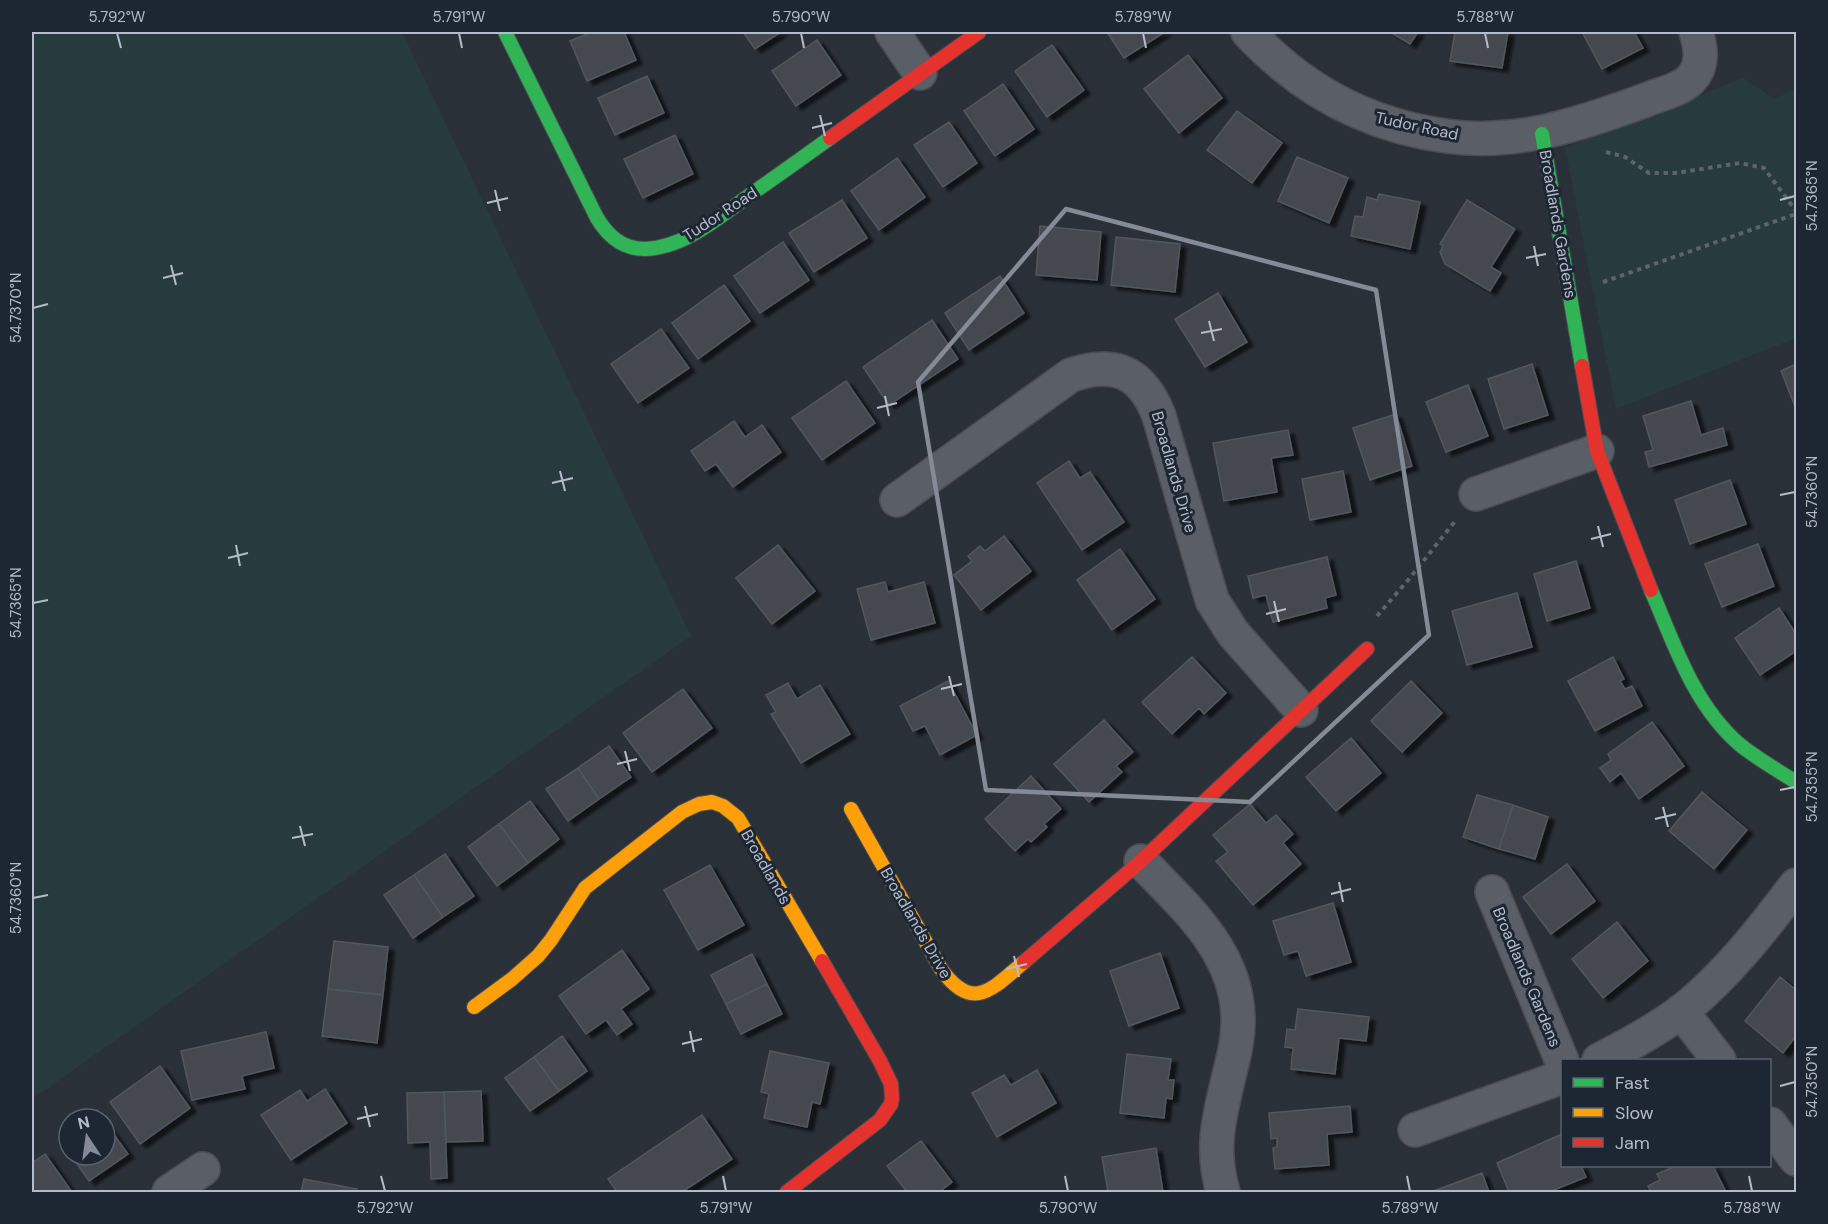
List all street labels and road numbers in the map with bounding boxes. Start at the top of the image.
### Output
street label: Tudor Road [1374,107,1460,145]
street label: Broadlands Gardens [1535,148,1581,300]
street label: Tudor Road [679,182,761,246]
street label: Broadlands Drive [1147,409,1201,535]
street label: Broadlands [736,826,796,908]
street label: Broadlands Drive [876,864,956,982]
street label: Broadlands Gardens [1488,904,1566,1050]

